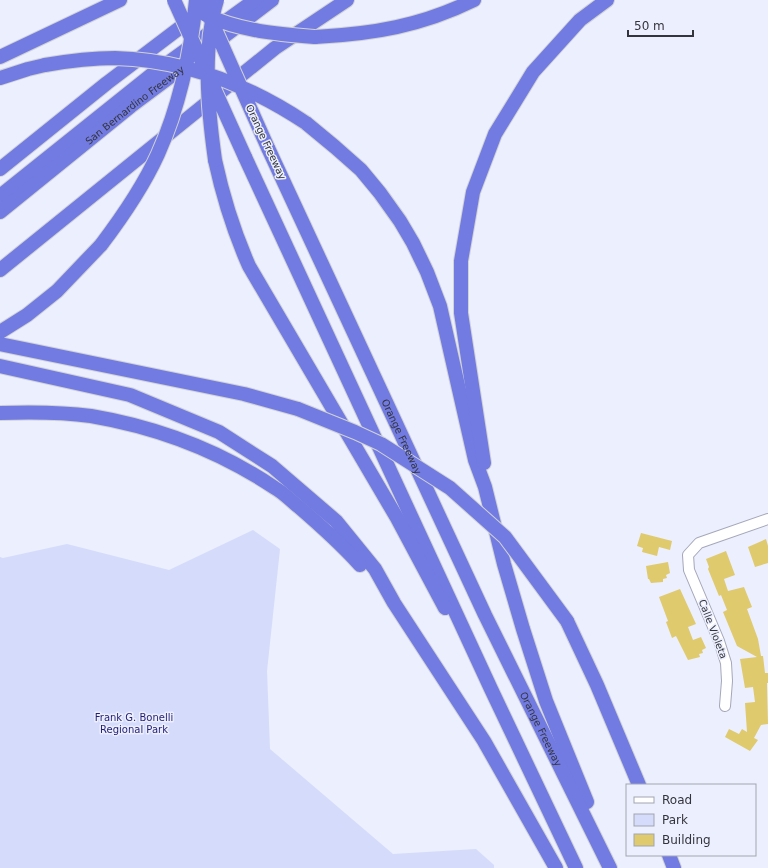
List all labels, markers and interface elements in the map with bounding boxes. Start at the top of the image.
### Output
scale bar [628,12,693,38]
text: 50 m [634,19,665,33]
street label: San Bernardino Freeway [83,63,186,146]
street label: Orange Freeway [244,103,288,181]
street label: Orange Freeway [380,397,424,476]
street label: Calle Violeta [697,598,729,660]
street label: Orange Freeway [518,690,564,768]
park label: Frank G. Bonelli Regional Park [95,712,173,735]
legend [626,784,756,856]
text: Road [662,793,692,807]
text: Park [662,813,688,827]
text: Building [662,833,711,847]

